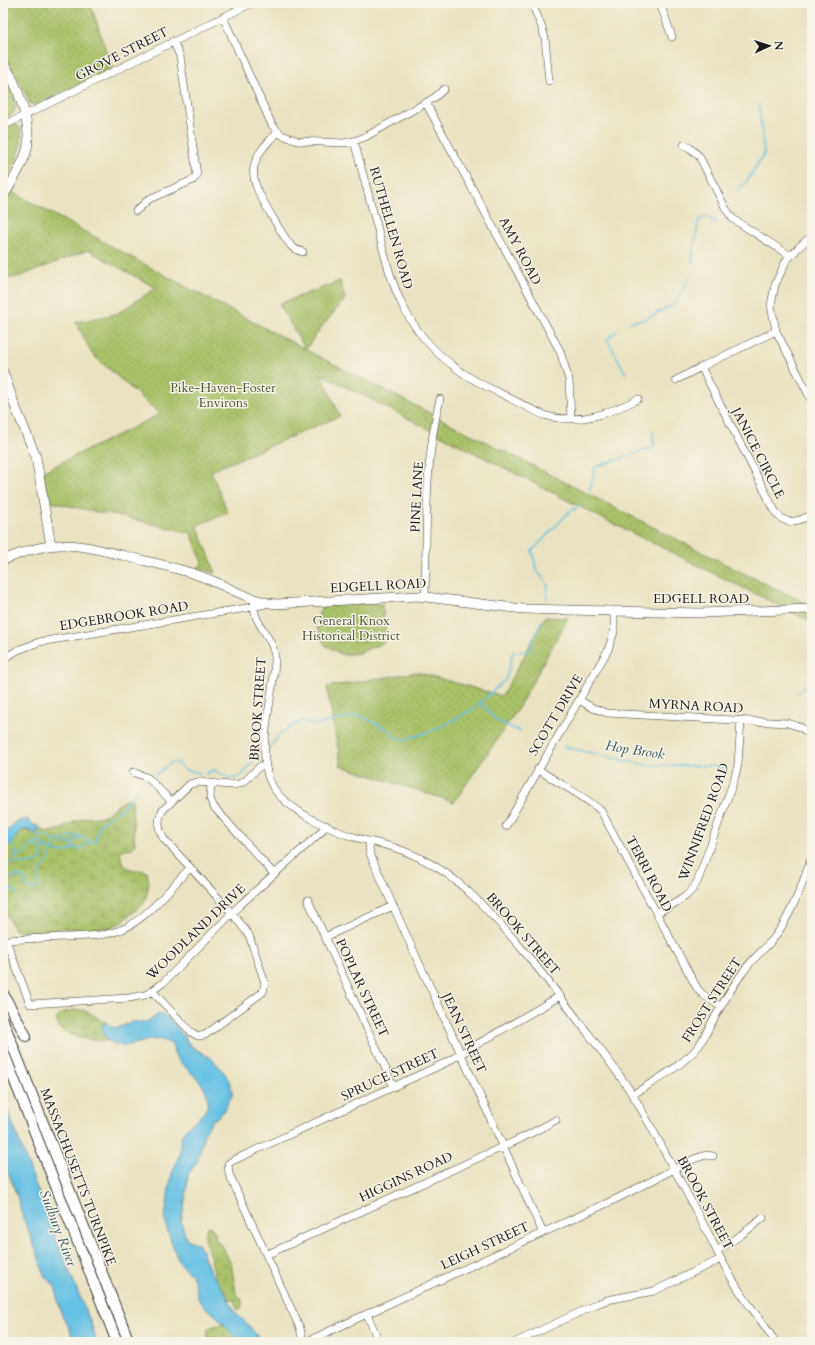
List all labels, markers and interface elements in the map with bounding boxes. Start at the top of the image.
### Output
street label: GROVE STREET [72,23,172,85]
north arrow [749,26,789,66]
text: N [771,40,786,51]
street label: RUTHELLEN ROAD [365,165,417,291]
street label: AMY ROAD [495,214,545,288]
park label: Pike-Haven-Foster Environs [170,379,276,412]
street label: JANICE CIRCLE [726,403,789,502]
street label: PINE LANE [406,461,428,533]
street label: EDGELL ROAD [330,574,426,598]
street label: EDGELL ROAD [653,590,749,608]
street label: EDGEBROOK ROAD [58,597,190,635]
park label: General Knox Historical District [302,612,400,645]
street label: BROOK STREET [245,656,271,762]
street label: SCOTT DRIVE [525,671,587,759]
street label: MYRNA ROAD [648,695,744,717]
water label: Hop Brook [604,736,666,764]
street label: WINNIFRED ROAD [674,761,734,884]
street label: TERRI ROAD [621,833,677,915]
street label: WOODLAND DRIVE [142,880,249,985]
street label: BROOK STREET [482,889,564,980]
street label: POPLAR STREET [331,936,393,1041]
street label: FROST STREET [678,954,746,1046]
street label: JEAN STREET [437,988,491,1077]
street label: SPRUCE STREET [338,1044,442,1106]
street label: MASSACHUSETTS TURNPIKE [36,1086,120,1268]
street label: HIGGINS ROAD [356,1147,456,1207]
street label: BROOK STREET [673,1153,738,1254]
water label: Sudbury River [35,1187,81,1269]
street label: LEIGH STREET [438,1217,533,1274]

